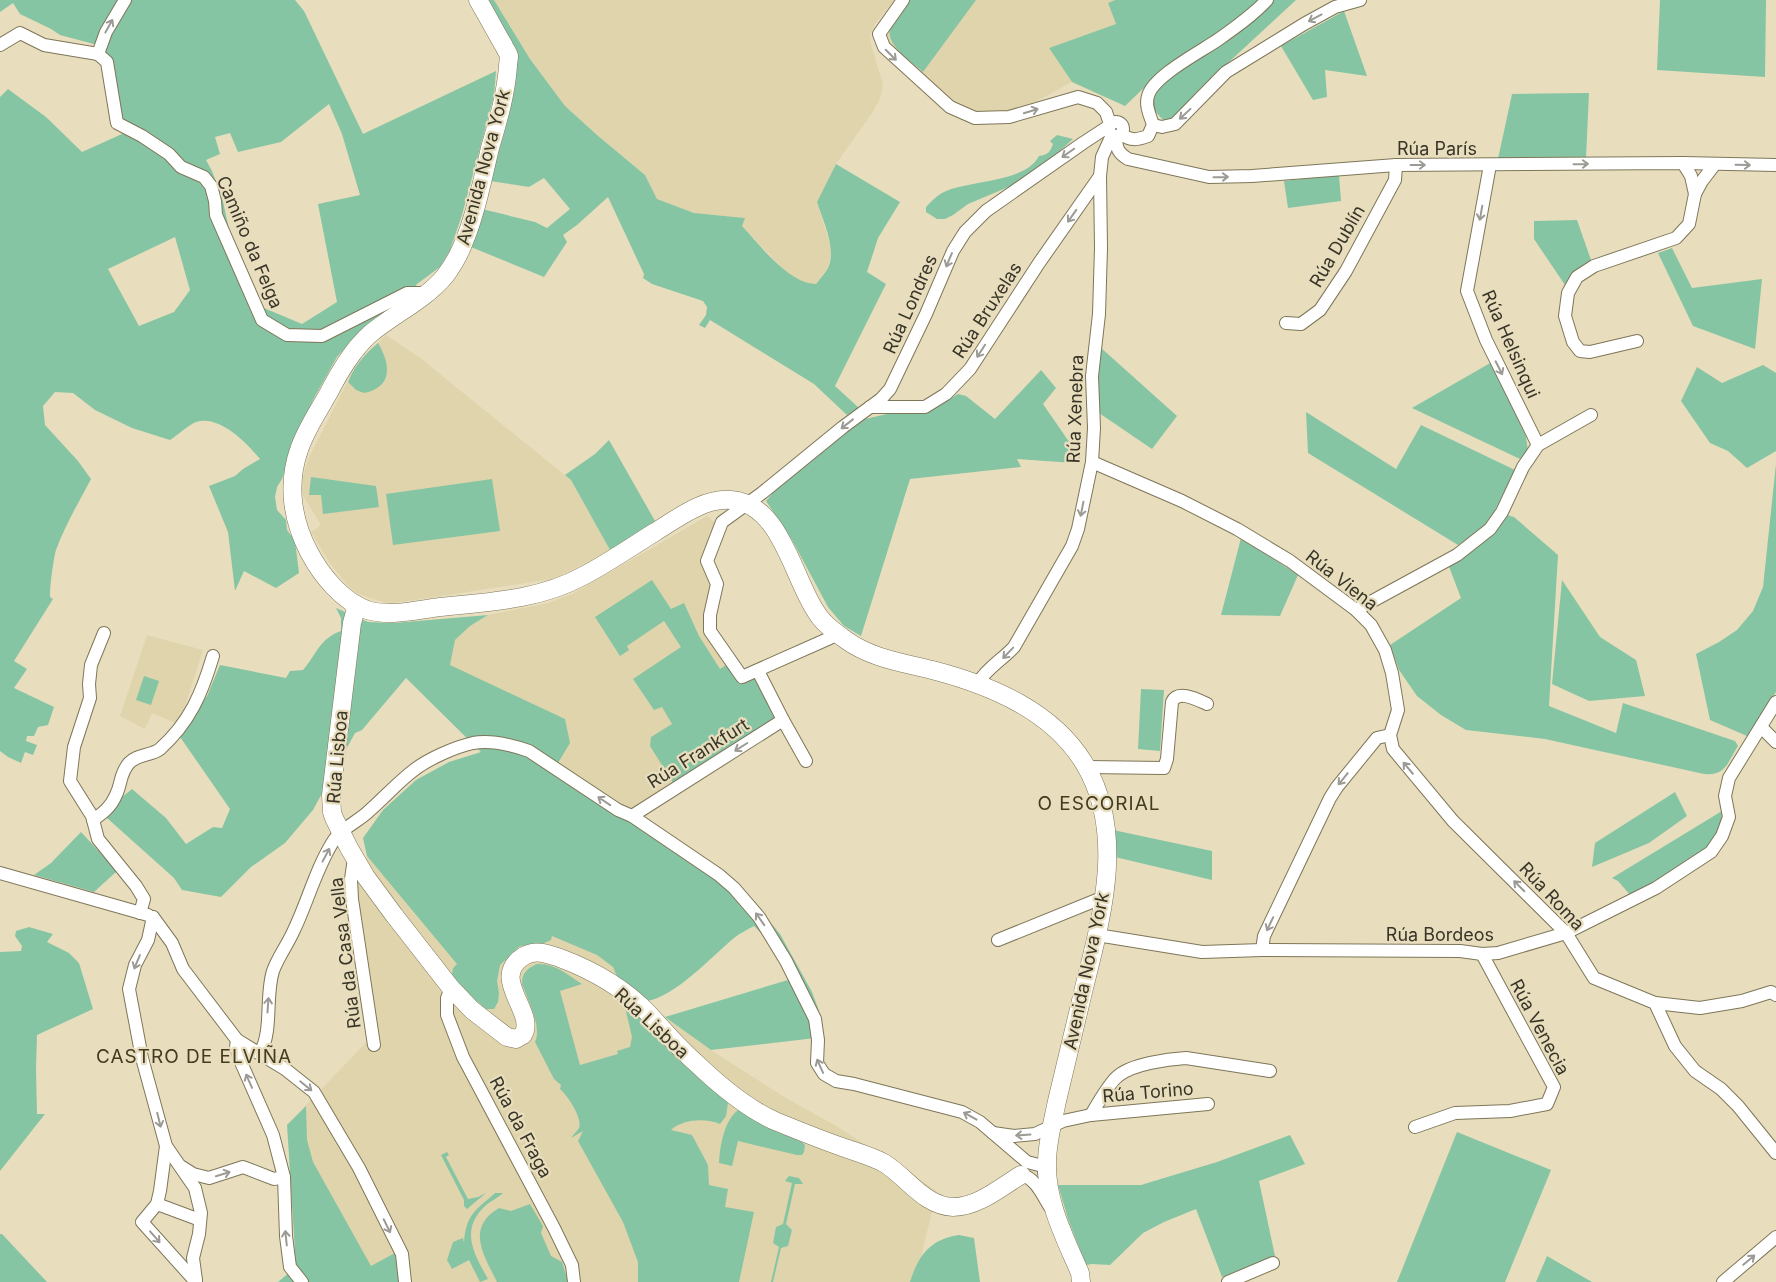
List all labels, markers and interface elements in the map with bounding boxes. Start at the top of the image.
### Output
one-way arrow [1308,14,1322,24]
one-way arrow [105,20,115,34]
one-way arrow [885,49,897,61]
street label: Avenida Nova York [452,87,514,247]
one-way arrow [1022,105,1038,115]
one-way arrow [1179,108,1191,120]
street label: Rúa París [1397,138,1477,159]
one-way arrow [1061,148,1075,158]
one-way arrow [1572,159,1588,169]
one-way arrow [1410,160,1426,170]
one-way arrow [1735,160,1751,169]
one-way arrow [1212,172,1229,182]
street label: Camiño da Felga [213,173,287,311]
street label: Rúa Dublín [1305,201,1369,291]
one-way arrow [1476,205,1486,221]
one-way arrow [1067,209,1077,223]
street label: Rúa Londres [879,251,941,357]
one-way arrow [944,252,954,267]
street label: Rúa Bruxelas [948,258,1026,362]
street label: Rúa Helsinqui [1478,287,1544,401]
one-way arrow [976,344,986,358]
street label: Rúa Xenebra [1063,354,1087,464]
one-way arrow [1495,360,1504,375]
one-way arrow [840,419,854,429]
one-way arrow [1077,501,1087,517]
street label: Rúa Viena [1302,545,1382,615]
one-way arrow [1002,646,1014,659]
street label: Rúa Lisboa [322,709,352,805]
street label: Rúa Frankfurt [644,714,752,792]
one-way arrow [735,742,749,752]
one-way arrow [1403,761,1414,774]
one-way arrow [1338,772,1349,785]
district label: O ESCORIAL [1037,792,1161,815]
one-way arrow [597,796,611,806]
one-way arrow [322,848,331,863]
street label: Rúa Roma [1515,858,1589,934]
street label: Rúa da Casa Vella [325,876,365,1030]
one-way arrow [1513,880,1526,892]
street label: Avenida Nova York [1059,890,1113,1052]
one-way arrow [755,912,765,926]
one-way arrow [1265,916,1275,931]
street label: Rúa Bordeos [1386,924,1494,945]
one-way arrow [132,954,142,969]
street label: Rúa Venecia [1506,976,1574,1078]
street label: Rúa Lisboa [611,983,693,1063]
one-way arrow [264,998,273,1014]
district label: CASTRO DE ELVIÑA [96,1045,292,1068]
one-way arrow [815,1059,825,1074]
street label: Rúa da Fraga [486,1073,556,1181]
one-way arrow [244,1074,254,1089]
street label: Rúa Torino [1102,1078,1194,1106]
one-way arrow [300,1081,313,1092]
one-way arrow [155,1111,164,1127]
one-way arrow [964,1111,978,1121]
one-way arrow [1016,1131,1032,1140]
one-way arrow [214,1169,230,1179]
one-way arrow [382,1219,392,1234]
one-way arrow [149,1230,161,1243]
one-way arrow [281,1230,291,1246]
one-way arrow [1743,1254,1756,1265]

